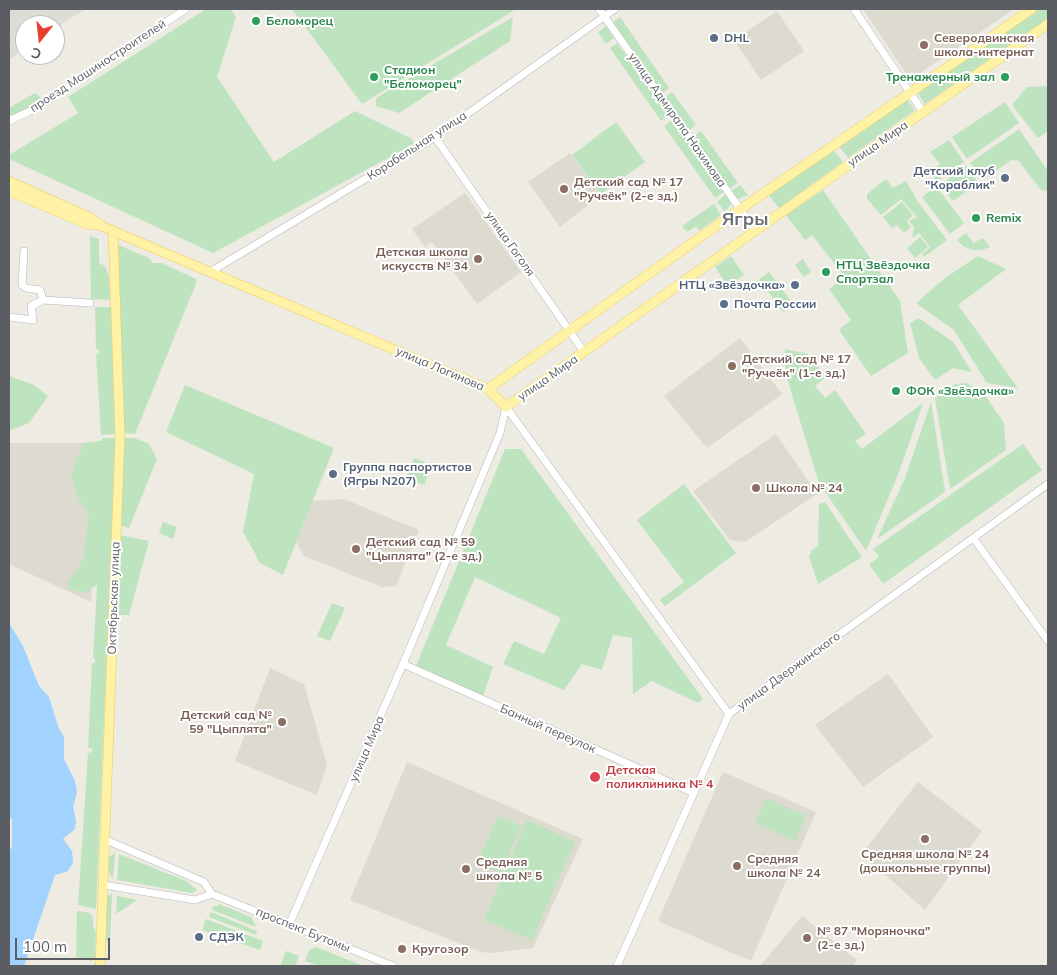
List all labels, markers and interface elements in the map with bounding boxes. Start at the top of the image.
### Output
place label: Беломорец [266,14,333,28]
north arrow [15,15,65,65]
marker: Беломорец [250,15,262,27]
street label: проезд Машиностроителей [27,17,169,115]
place label: DHL [724,31,749,45]
place label: Северодвинская школа-интернат [934,31,1034,59]
marker: DHL [708,32,720,44]
marker: Северодвинская школа-интернат [918,39,930,51]
text: С [29,43,43,63]
street label: улица Адмирала Нахимова [625,50,729,190]
place label: Стадион "Беломорец" [384,63,462,91]
place label: Тренажерный зал [886,70,995,84]
marker: Стадион "Беломорец" [368,71,380,83]
marker: Тренажерный зал [999,71,1011,83]
street label: Корабельная улица [364,108,470,184]
street label: улица Мира [845,118,911,170]
place label: Детский клуб "Кораблик" [913,164,995,192]
marker: Детский клуб "Кораблик" [999,172,1011,184]
place label: Детский сад № 17 "Ручеёк" (2-е зд.) [574,175,683,203]
marker: Детский сад № 17 "Ручеёк" (2-е зд.) [558,183,570,195]
street label: улица Гоголя [482,209,538,279]
district label: Ягры [722,209,768,231]
place label: Remix [986,211,1021,225]
marker: Remix [970,212,982,224]
place label: Детская школа искусств № 34 [376,245,468,273]
marker: Детская школа искусств № 34 [472,253,484,265]
place label: НТЦ Звёздочка Спортзал [836,258,930,286]
marker: НТЦ Звёздочка Спортзал [820,266,832,278]
place label: НТЦ «Звёздочка» [679,278,785,292]
marker: НТЦ «Звёздочка» [789,279,801,291]
place label: Почта России [734,297,816,311]
marker: Почта России [718,298,730,310]
street label: улица Логинова [394,344,486,394]
street label: улица Мира [515,352,581,404]
place label: Детский сад № 17 "Ручеёк" (1-е зд.) [742,352,851,380]
marker: Детский сад № 17 "Ручеёк" (1-е зд.) [726,360,738,372]
place label: ФОК «Звёздочка» [906,384,1014,398]
marker: ФОК «Звёздочка» [890,385,902,397]
place label: Группа паспортистов (Ягры N207) [343,460,472,488]
marker: Группа паспортистов (Ягры N207) [327,468,339,480]
place label: Школа № 24 [766,481,842,495]
marker: Школа № 24 [750,482,762,494]
place label: Детский сад № 59 "Цыплята" (2-е зд.) [366,535,483,563]
street label: Октябрьская улица [105,541,123,655]
marker: Детский сад № 59 "Цыплята" (2-е зд.) [350,543,362,555]
street label: улица Дзержинского [735,629,843,713]
street label: Банный переулок [498,701,598,757]
place label: Детский сад № 59 "Цыплята" [180,708,272,736]
street label: улица Мира [347,714,387,784]
marker: Детский сад № 59 "Цыплята" [276,716,288,728]
place label: Детская поликлиника № 4 [606,763,713,791]
marker: Детская поликлиника № 4 [588,770,602,784]
marker: Средняя школа № 24 (дошкольные группы) [919,833,931,845]
place label: Средняя школа № 24 (дошкольные группы) [859,847,991,875]
place label: Средняя школа № 24 [747,852,820,880]
place label: Средняя школа № 5 [476,855,542,883]
marker: Средняя школа № 24 [731,860,743,872]
marker: Средняя школа № 5 [460,863,472,875]
street label: проспект Бутомы [254,905,352,955]
place label: № 87 "Моряночка" (2-е зд.) [817,924,930,952]
scale bar [18,928,112,960]
place label: СДЭК [209,930,244,944]
marker: СДЭК [193,931,205,943]
marker: № 87 "Моряночка" (2-е зд.) [801,932,813,944]
text: 100 m [23,937,67,956]
place label: Кругозор [412,942,469,956]
marker: Кругозор [396,943,408,955]

